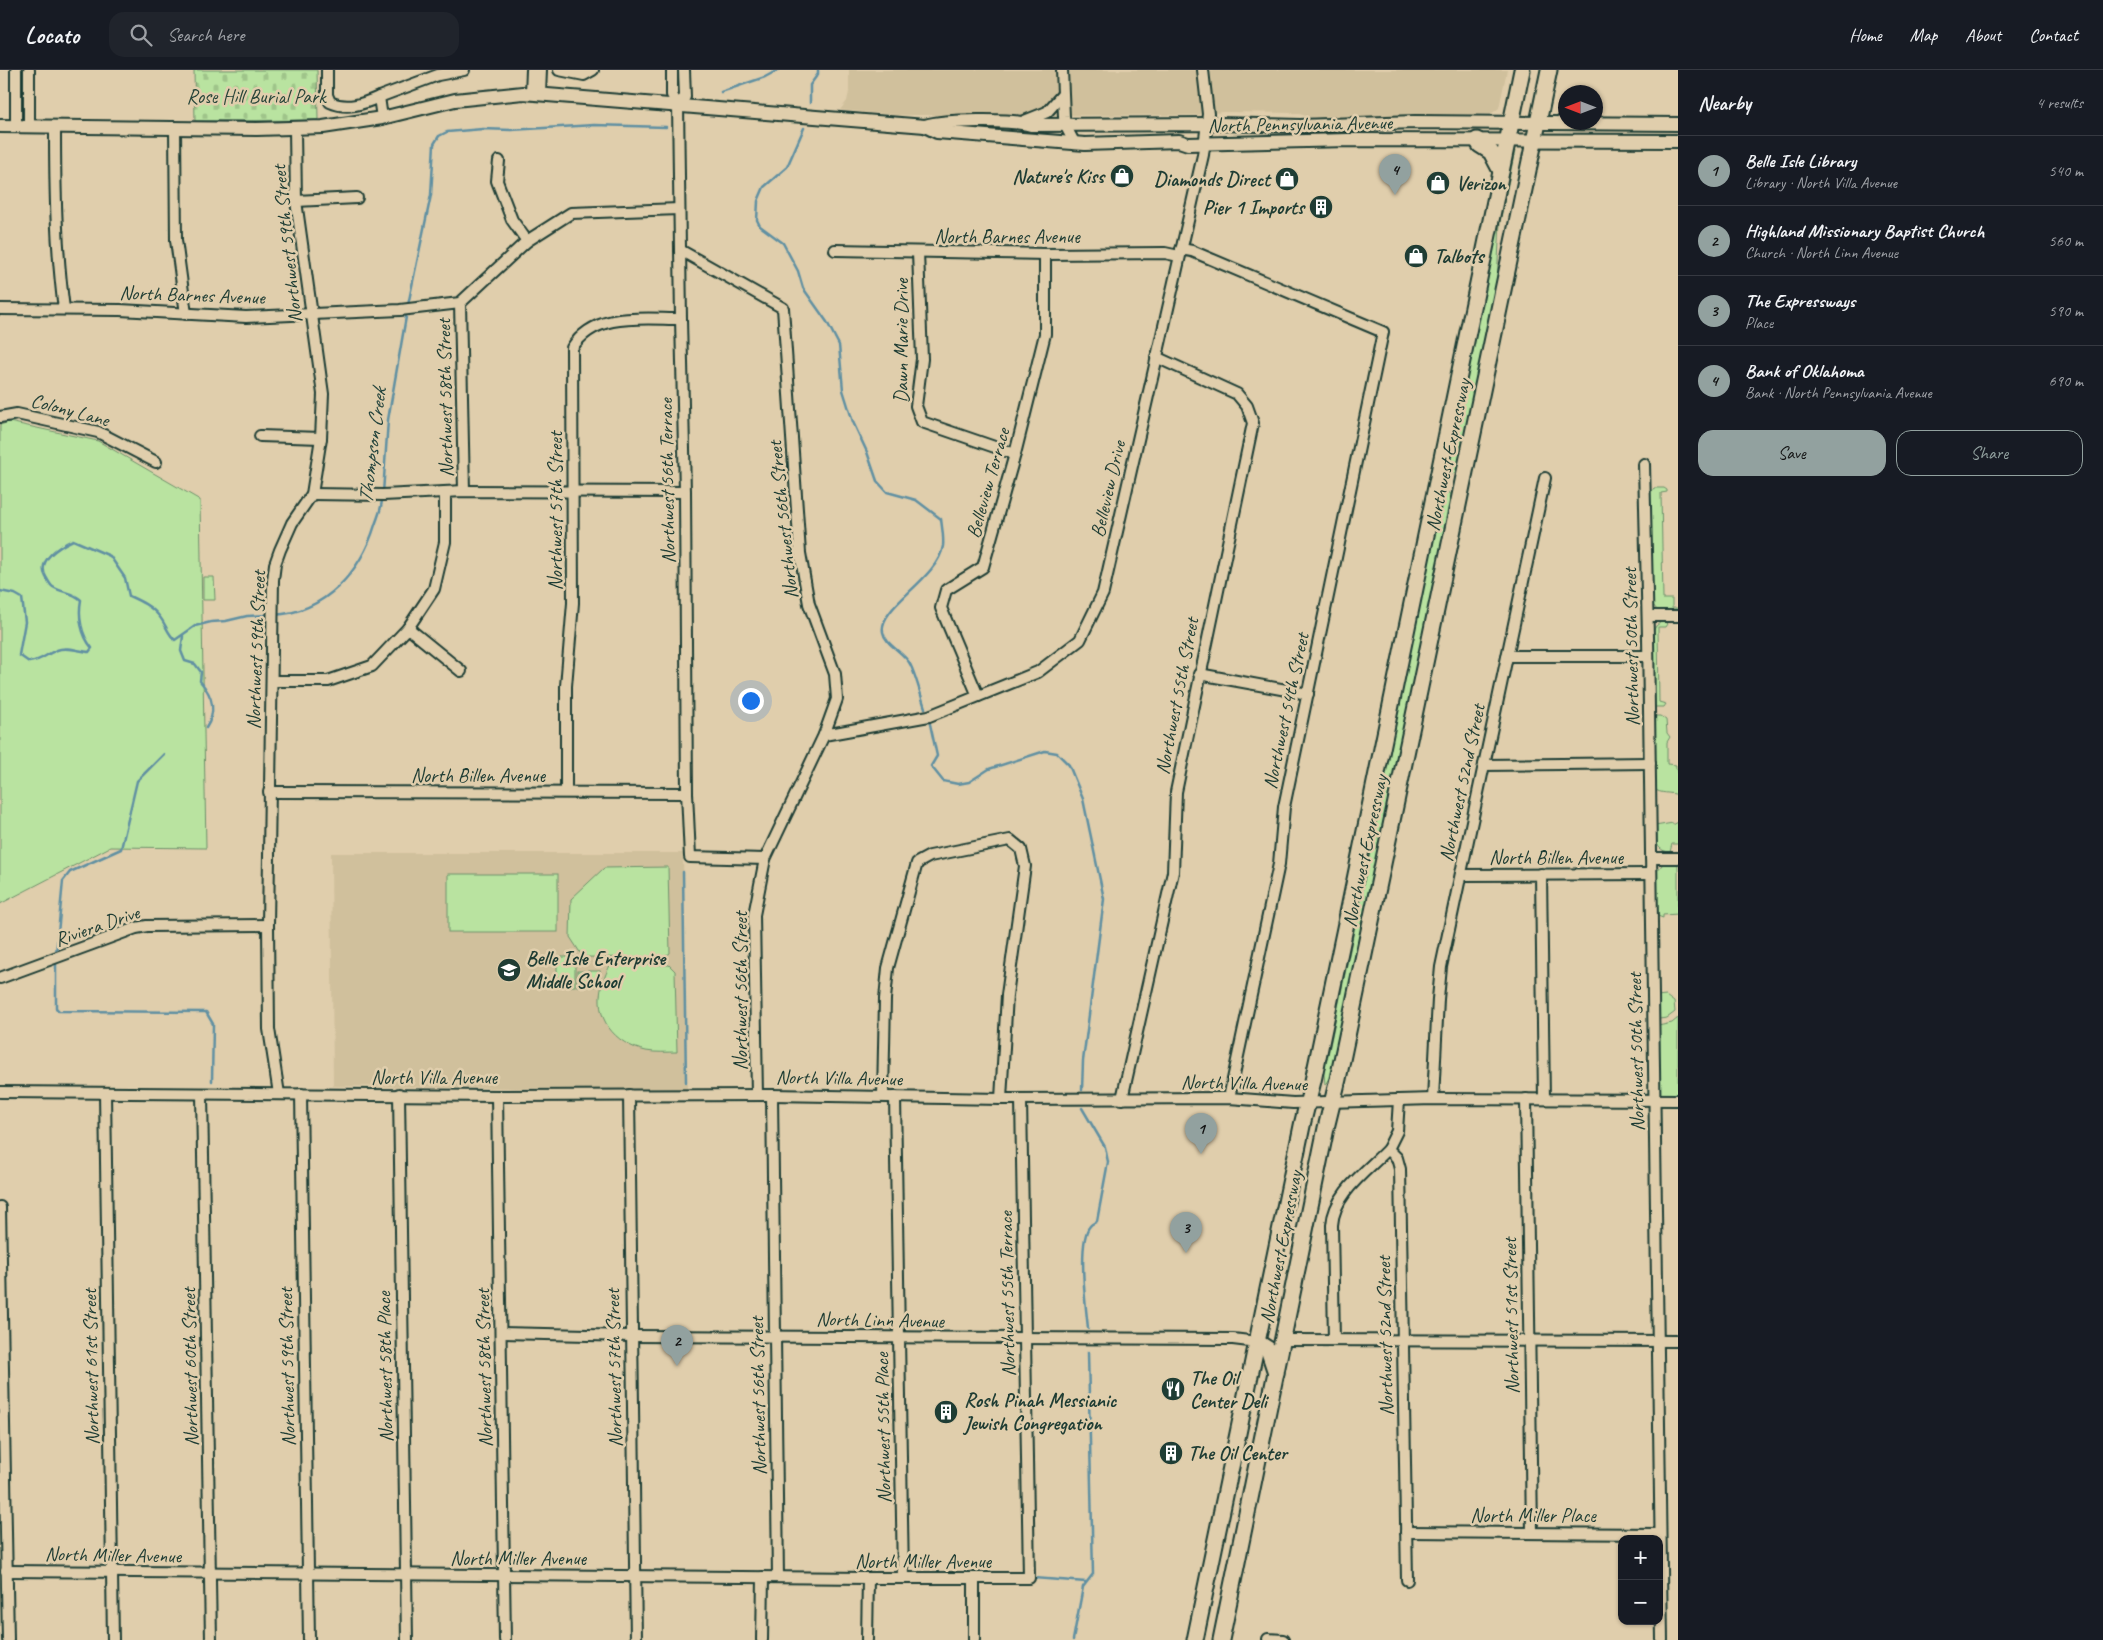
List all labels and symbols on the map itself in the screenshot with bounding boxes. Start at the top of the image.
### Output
park label: Rose Hill Burial Park [186,84,327,109]
north arrow [1558,85,1603,130]
street label: North Pennsylvania Avenue [1208,110,1394,138]
pin: 4 [1379,154,1411,195]
street label: Northwest 59th Street [266,161,308,324]
shop icon: Nature's Kiss [1109,163,1135,189]
place label: Nature's Kiss [1012,164,1106,189]
shop icon: Diamonds Direct [1274,166,1300,192]
place label: Diamonds Direct [1154,167,1272,192]
shop icon: Verizon [1425,170,1451,196]
place label: Verizon [1456,171,1508,196]
building icon: Pier 1 Imports [1308,194,1334,220]
place label: Pier 1 Imports [1203,195,1306,220]
street label: North Barnes Avenue [934,224,1081,249]
shop icon: Talbots [1403,243,1429,269]
place label: Talbots [1434,244,1486,269]
street label: Dawn Marie Drive [889,277,914,403]
street label: North Barnes Avenue [119,280,267,310]
street label: Northwest 58th Street [431,316,459,478]
street label: Northwest Expressway [1420,375,1477,533]
water label: Thompson Creek [352,384,392,505]
street label: Colony Lane [28,388,113,433]
street label: Northwest 56th Terrace [653,397,681,564]
street label: Belleview Terrace [960,424,1016,541]
street label: Northwest 57th Street [543,429,568,590]
street label: Northwest 56th Street [762,437,804,600]
street label: Belleview Drive [1085,437,1132,540]
street label: Northwest 50th Street [1617,565,1645,727]
street label: Northwest 59th Street [241,568,271,730]
street label: Northwest 55th Street [1150,613,1205,776]
street label: Northwest 54th Street [1257,628,1315,791]
your location [738,688,764,714]
street label: Northwest 52nd Street [1433,700,1491,864]
street label: North Billen Avenue [411,763,546,788]
street label: Northwest Expressway [1337,771,1394,929]
street label: North Billen Avenue [1489,845,1624,870]
street label: Riviera Drive [51,899,144,952]
street label: Northwest 56th Street [728,909,753,1070]
place label: Belle Isle Enterprise Middle School [526,946,667,994]
school or university icon: Belle Isle Enterprise Middle School [496,957,522,983]
street label: Northwest 50th Street [1622,970,1650,1132]
street label: North Villa Avenue [776,1064,904,1092]
street label: North Villa Avenue [371,1065,499,1090]
street label: North Villa Avenue [1181,1069,1309,1097]
pin: 1 [1185,1113,1217,1154]
street label: Northwest Expressway [1254,1167,1308,1325]
street label: Northwest 55th Terrace [993,1210,1021,1377]
pin: 3 [1170,1212,1202,1253]
street label: Northwest 51st Street [1497,1235,1525,1394]
street label: Northwest 52nd Street [1371,1253,1399,1416]
street label: Northwest 60th Street [176,1285,204,1447]
street label: Northwest 59th Street [273,1285,301,1447]
street label: Northwest 61st Street [77,1286,105,1445]
street label: Northwest 58th Street [470,1286,498,1448]
street label: Northwest 57th Street [600,1286,628,1448]
street label: Northwest 58th Place [371,1290,399,1443]
street label: North Linn Avenue [816,1306,946,1334]
street label: Northwest 56th Street [744,1314,772,1476]
pin: 2 [661,1325,693,1366]
street label: Northwest 55th Place [869,1351,897,1504]
place label: The Oil Center Deli [1190,1366,1270,1414]
restaurant icon: The Oil Center Deli [1160,1376,1186,1402]
place label: Rosh Pinah Messianic Jewish Congregation [962,1388,1117,1436]
building icon: Rosh Pinah Messianic Jewish Congregation [933,1399,959,1425]
building icon: The Oil Center [1158,1440,1184,1466]
place label: The Oil Center [1188,1441,1290,1466]
street label: North Miller Place [1470,1503,1597,1528]
street label: North Miller Avenue [45,1541,183,1569]
street label: North Miller Avenue [450,1546,588,1571]
street label: North Miller Avenue [855,1549,993,1574]

